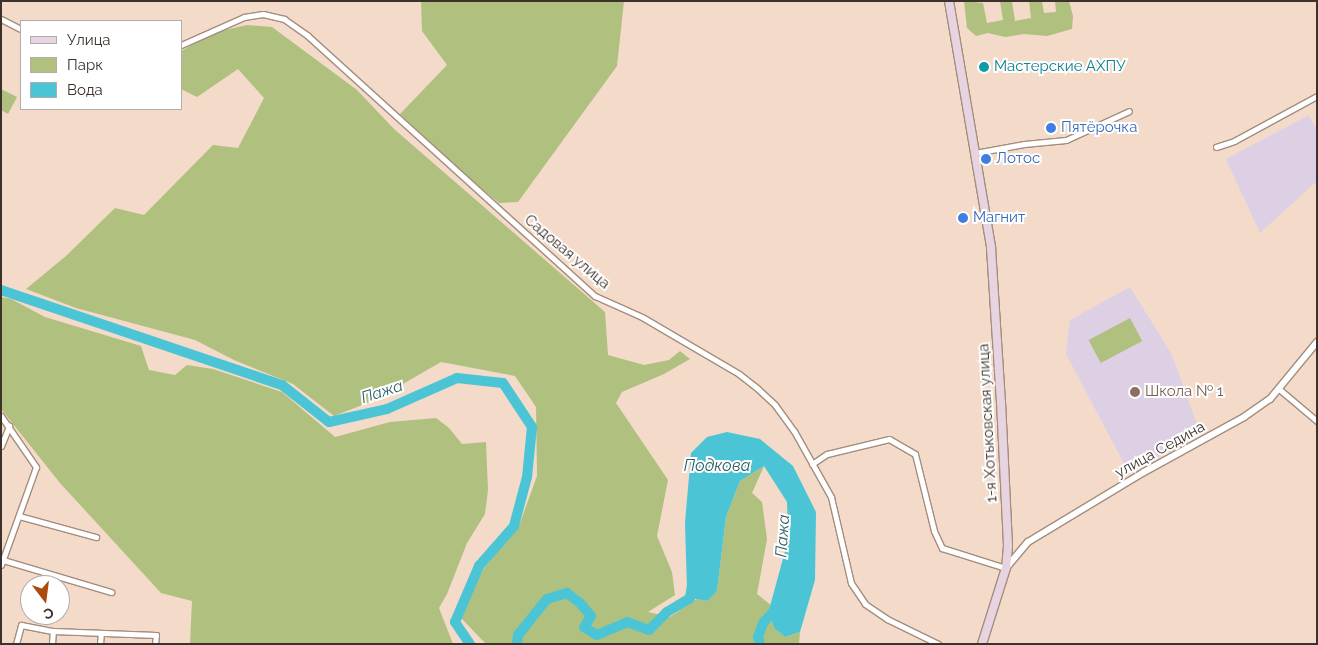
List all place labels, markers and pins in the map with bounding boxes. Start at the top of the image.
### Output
place label: Мастерские АХПУ [994,58,1126,76]
marker: Мастерские АХПУ [978,61,990,73]
place label: Пятёрочка [1061,119,1137,137]
marker: Пятёрочка [1045,122,1057,134]
place label: Лотос [996,150,1040,168]
marker: Лотос [980,153,992,165]
place label: Магнит [973,209,1025,227]
marker: Магнит [957,212,969,224]
place label: Школа № 1 [1145,383,1223,401]
marker: Школа № 1 [1129,386,1141,398]

